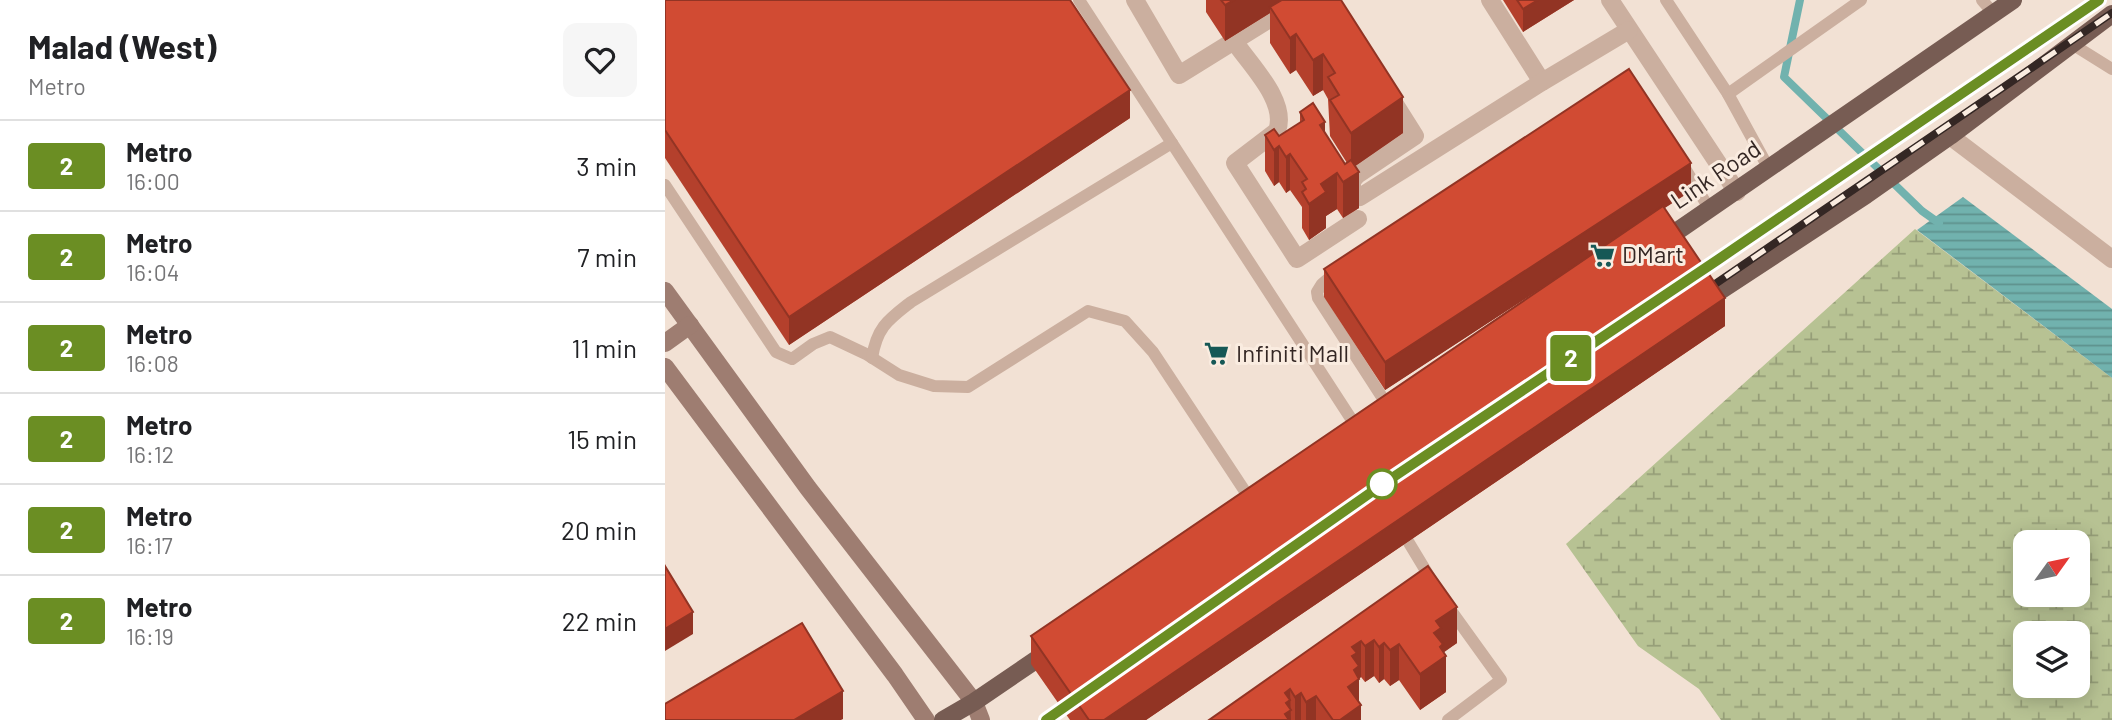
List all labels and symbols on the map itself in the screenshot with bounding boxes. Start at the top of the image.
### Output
street label: Link Road [1665,133,1766,214]
place label: DMart [1622,239,1684,268]
supermarket icon: DMart [1588,241,1616,269]
line badge: 2 [1548,335,1594,381]
place label: Infiniti Mall [1236,338,1349,367]
supermarket icon: Infiniti Mall [1202,340,1230,368]
unlabelled marker [1367,469,1397,499]
north arrow [2013,530,2089,607]

